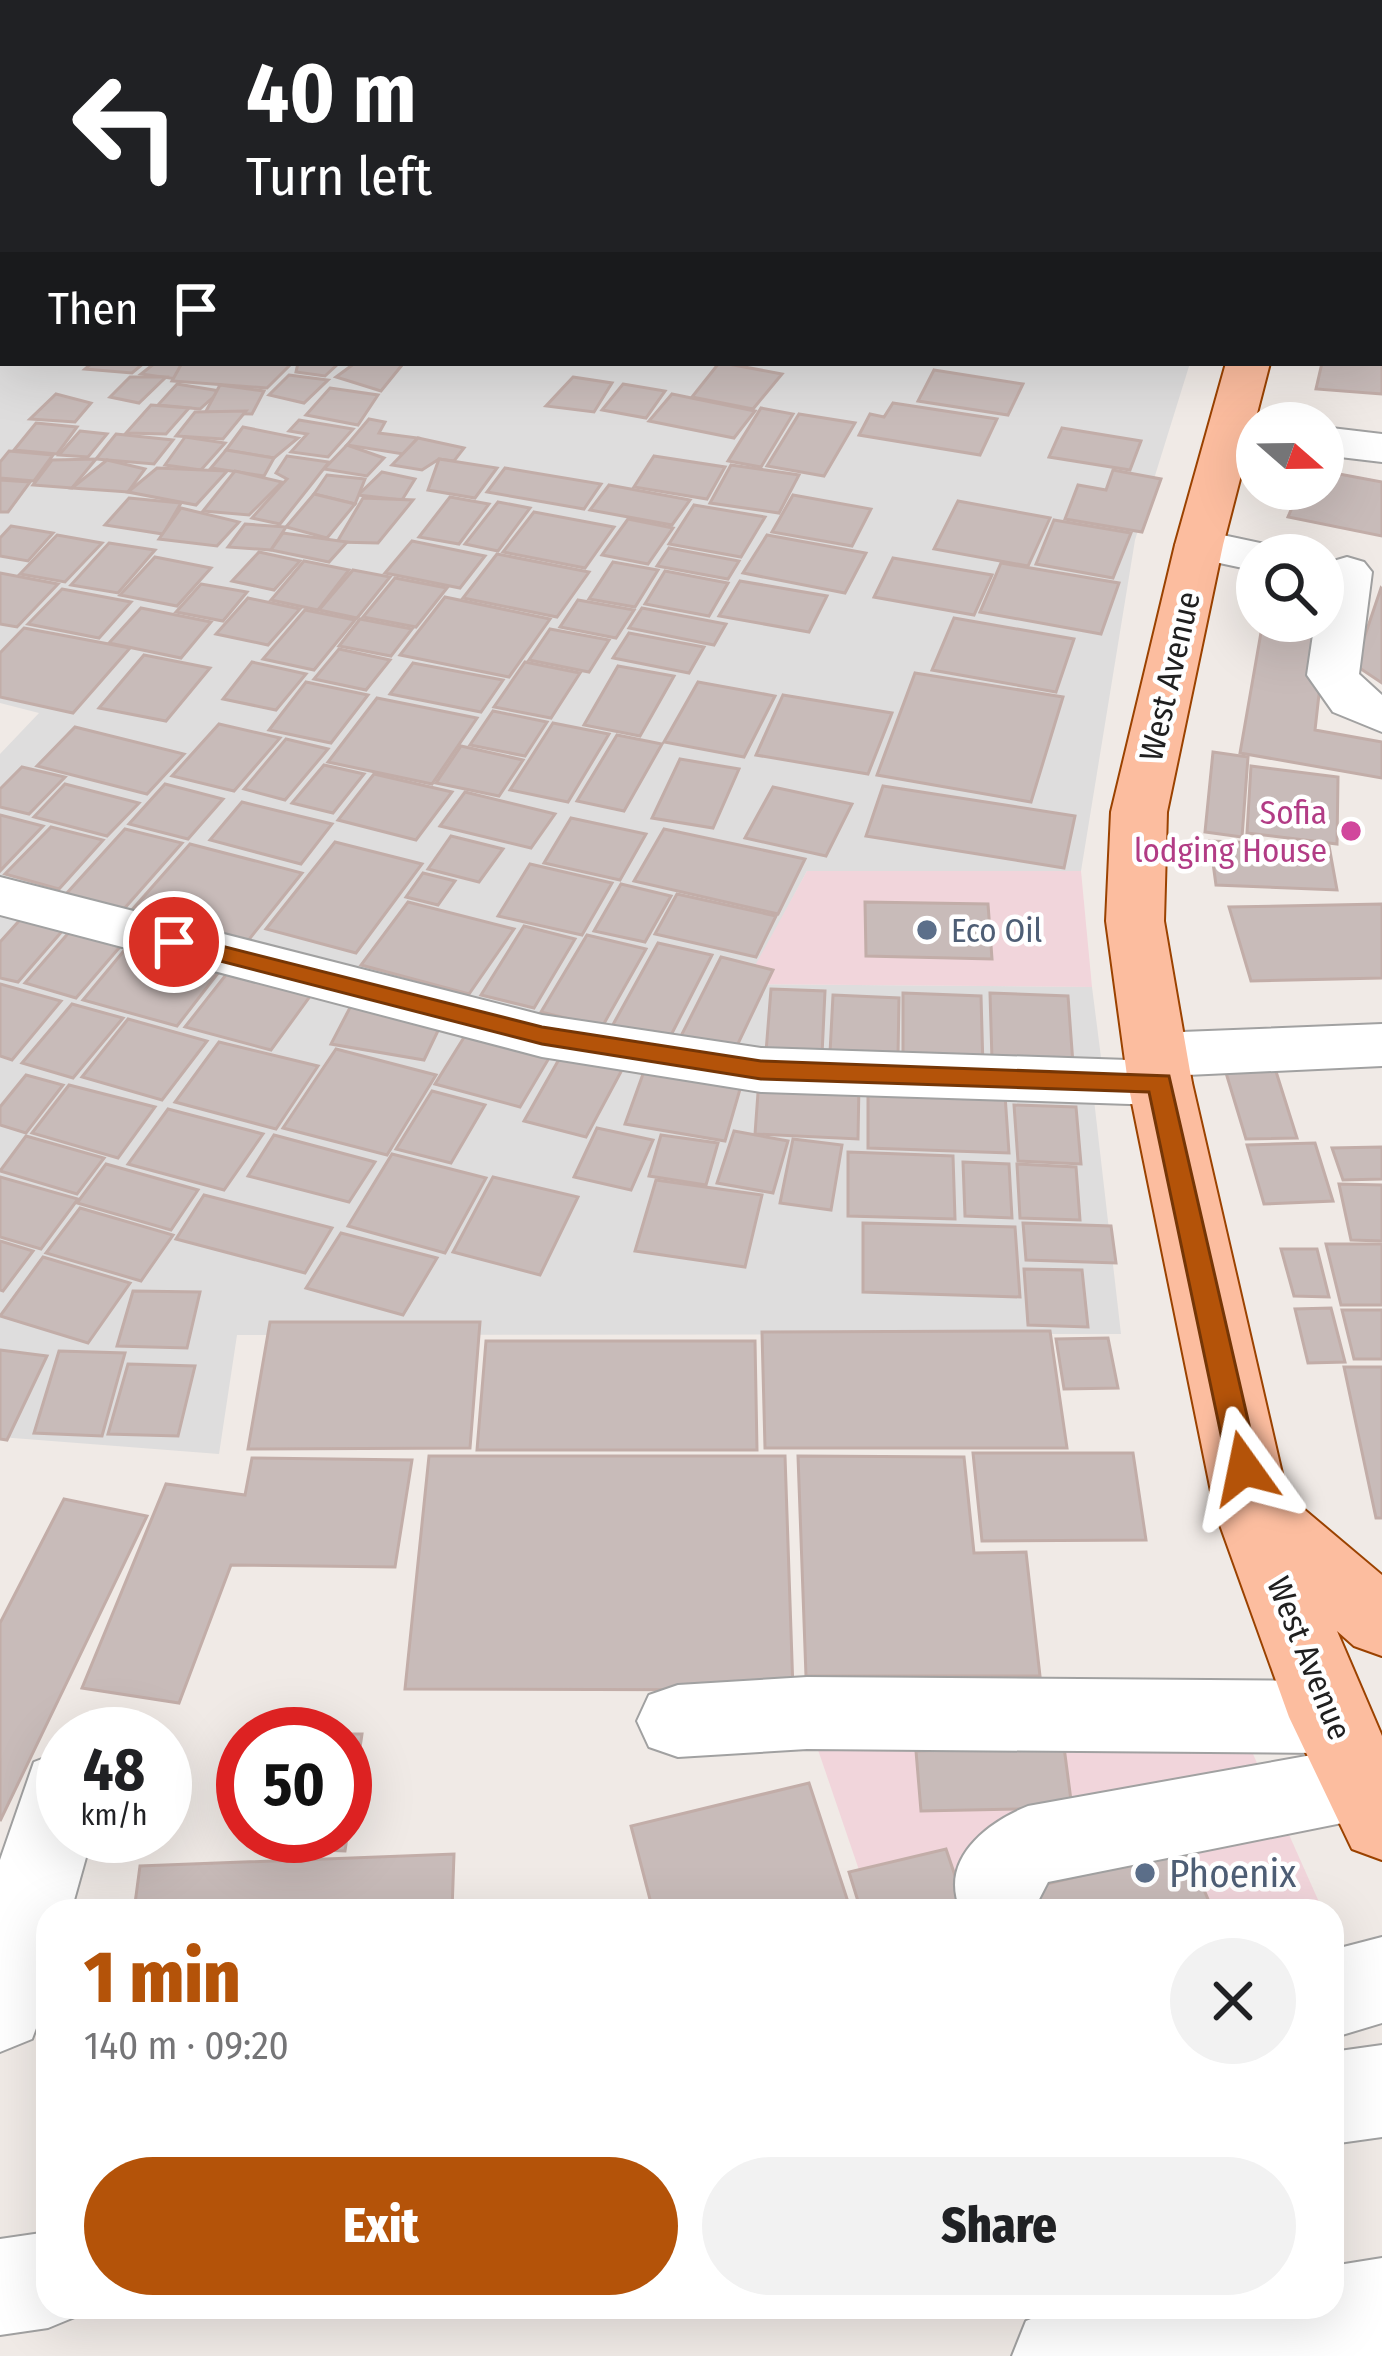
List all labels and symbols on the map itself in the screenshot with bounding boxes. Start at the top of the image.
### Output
north arrow [1236,402,1344,510]
street label: West Avenue [1131,588,1209,765]
place label: Sofia lodging House [1134,793,1327,871]
marker: Sofia lodging House [1338,818,1364,844]
pin [123,891,225,993]
place label: Eco Oil [951,911,1042,951]
marker: Eco Oil [914,917,940,943]
position arrow [1181,1405,1307,1531]
street label: West Avenue [1258,1571,1360,1746]
speed limit sign: 50 [216,1707,372,1863]
place label: Phoenix [1169,1851,1296,1897]
marker: Phoenix [1132,1860,1158,1886]

